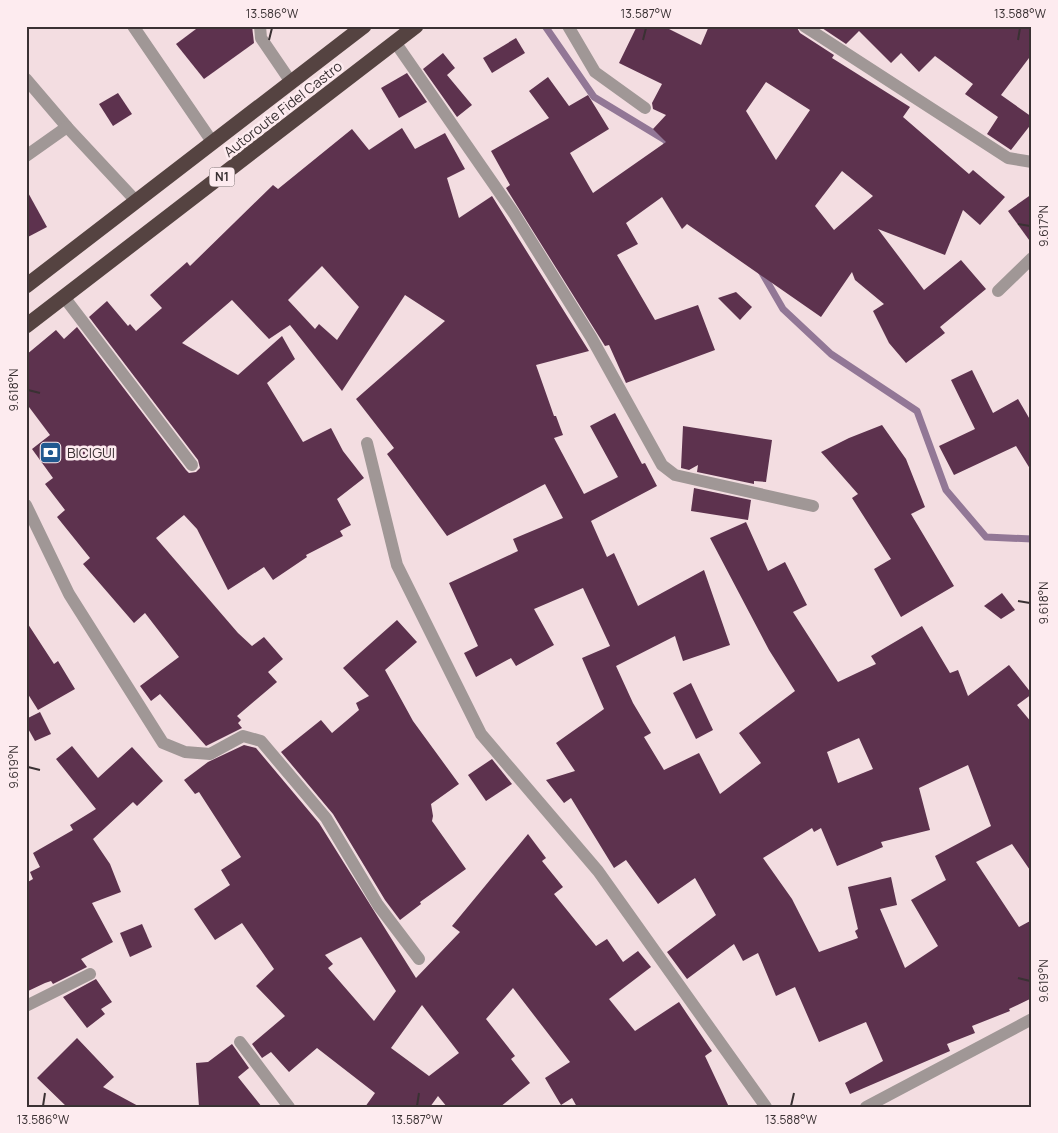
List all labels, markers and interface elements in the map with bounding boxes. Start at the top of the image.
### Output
text: 13.586°W [246,5,299,22]
text: 13.587°W [621,5,672,22]
text: 13.588°W [994,5,1047,22]
street label: Autoroute Fidel Castro [220,56,346,161]
road number: N1 [210,168,234,186]
text: 9.617°N [1035,205,1052,247]
text: 9.618°N [5,369,22,411]
bank icon: BICIGUI [39,441,63,465]
place label: BICIGUI [67,443,115,462]
text: 9.618°N [1035,582,1052,624]
text: 9.619°N [5,745,22,789]
text: 9.619°N [1035,959,1052,1003]
text: 13.586°W [17,1111,70,1128]
text: 13.587°W [392,1111,443,1128]
text: 13.588°W [765,1111,818,1128]

